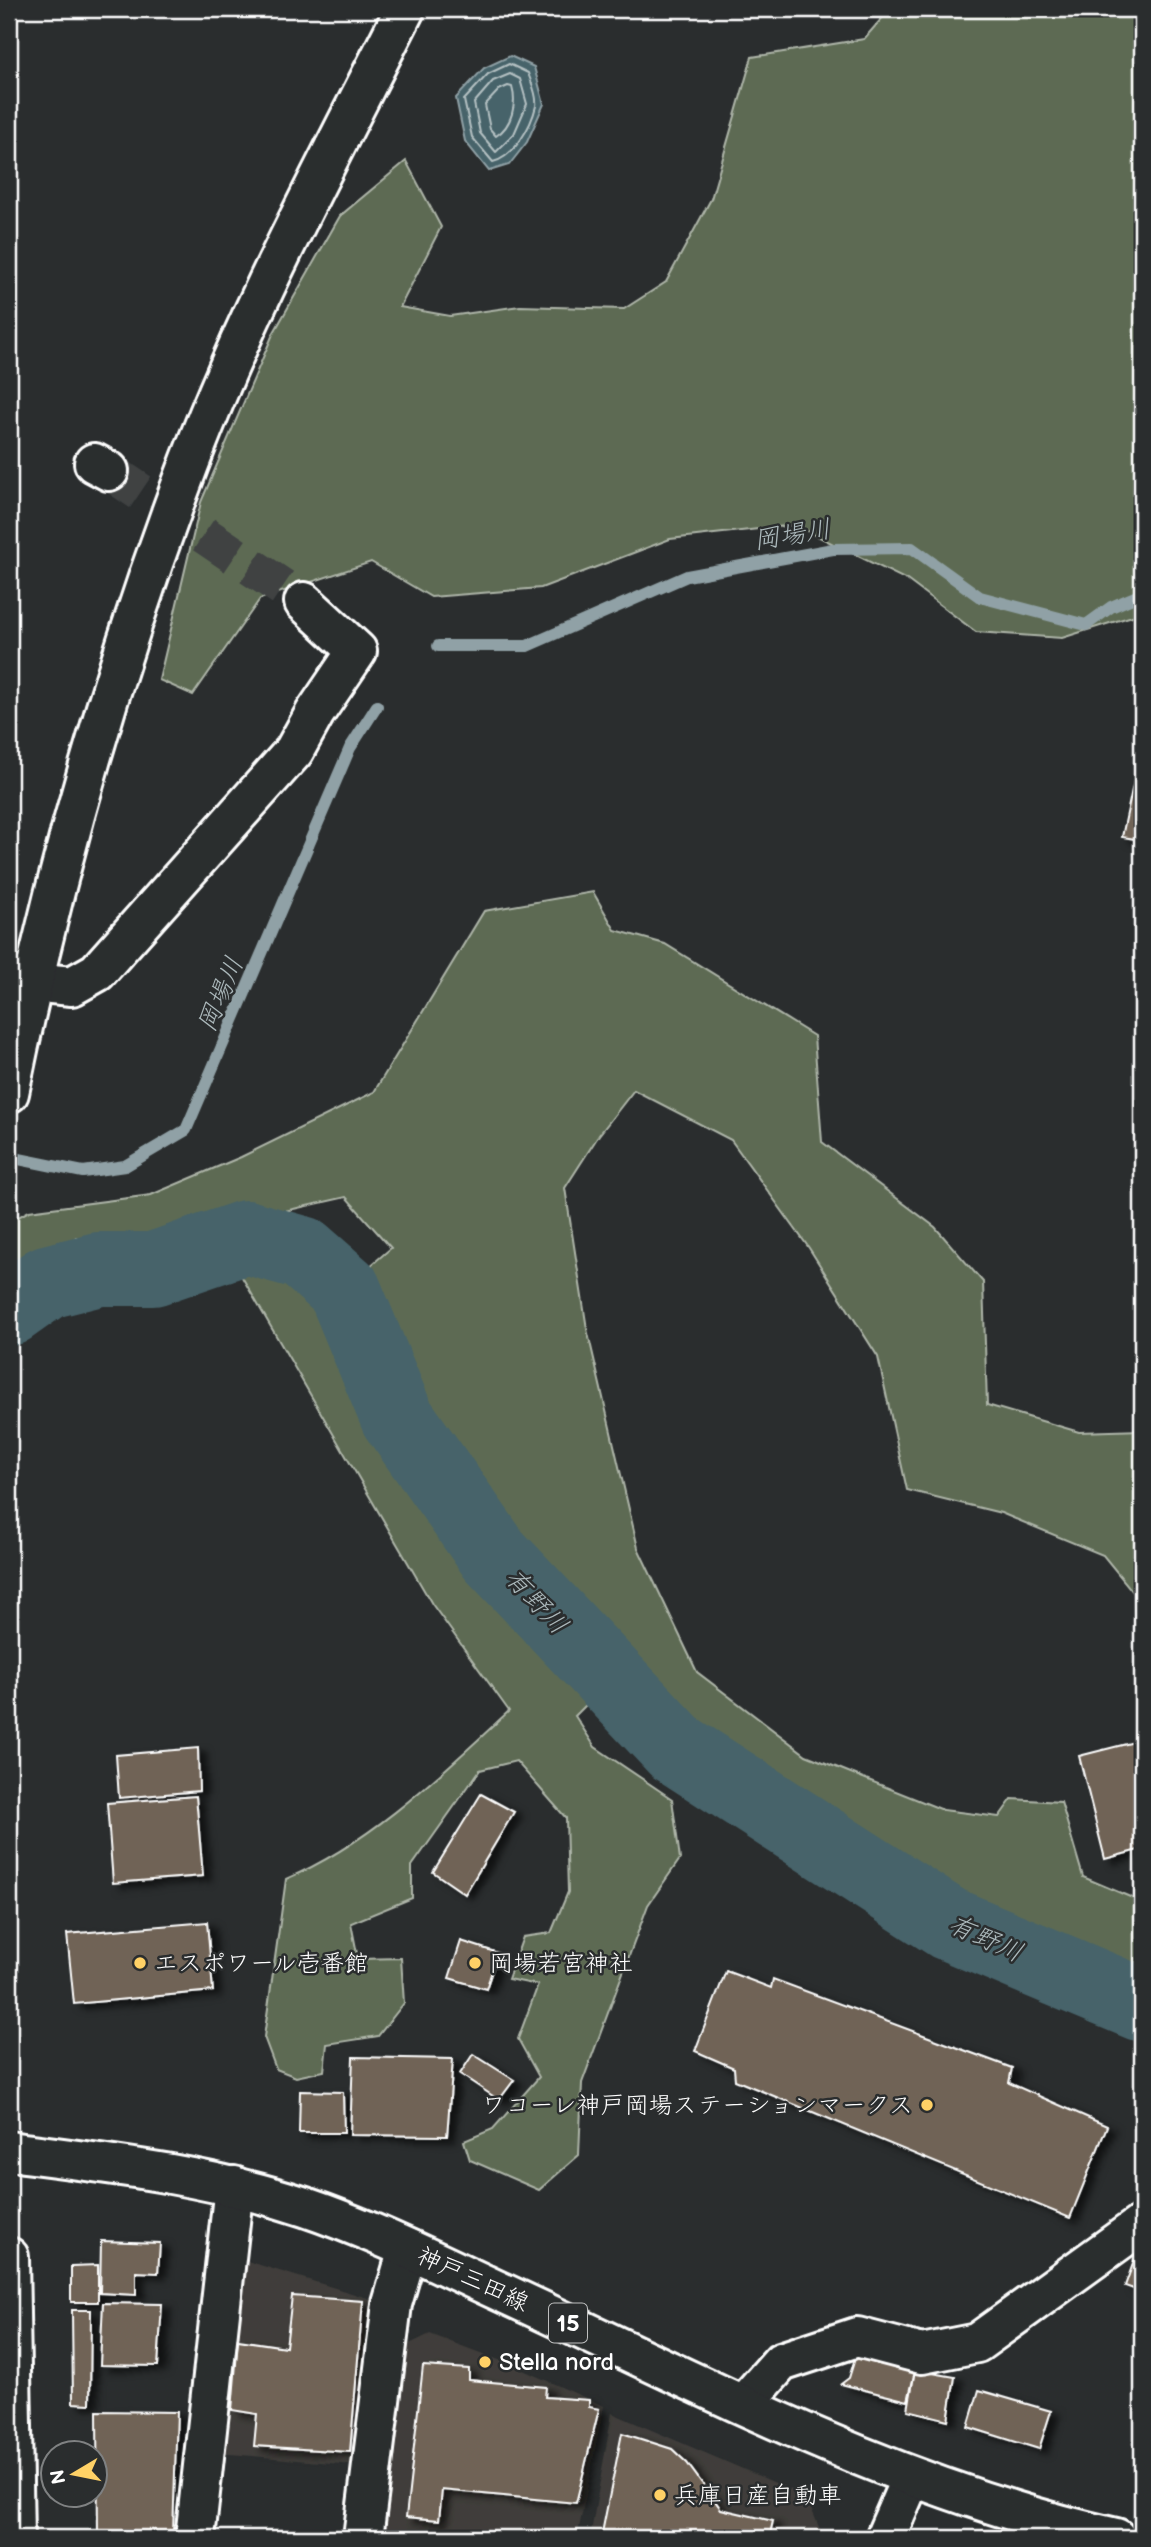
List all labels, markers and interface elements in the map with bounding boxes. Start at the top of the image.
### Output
water label: 岡場川 [751,514,833,557]
water label: 岡場川 [192,953,251,1037]
water label: 有野川 [498,1563,574,1641]
water label: 有野川 [943,1909,1027,1969]
place label: エスポワール壱番館 [154,1949,369,1978]
place label: 岡場若宮神社 [489,1949,633,1978]
marker: エスポワール壱番館 [132,1955,148,1971]
marker: 岡場若宮神社 [467,1955,483,1971]
place label: ワコーレ神戸岡場ステーションマークス [481,2091,913,2120]
marker: ワコーレ神戸岡場ステーションマークス [919,2097,935,2113]
street label: 神戸三田線 [412,2241,533,2318]
road number: 15 [549,2304,587,2342]
place label: Stella nord [499,2348,614,2377]
marker: Stella nord [477,2354,493,2370]
north arrow [38,2438,108,2508]
text: N [46,2468,71,2486]
place label: 兵庫日産自動車 [674,2481,842,2510]
marker: 兵庫日産自動車 [652,2487,668,2503]

